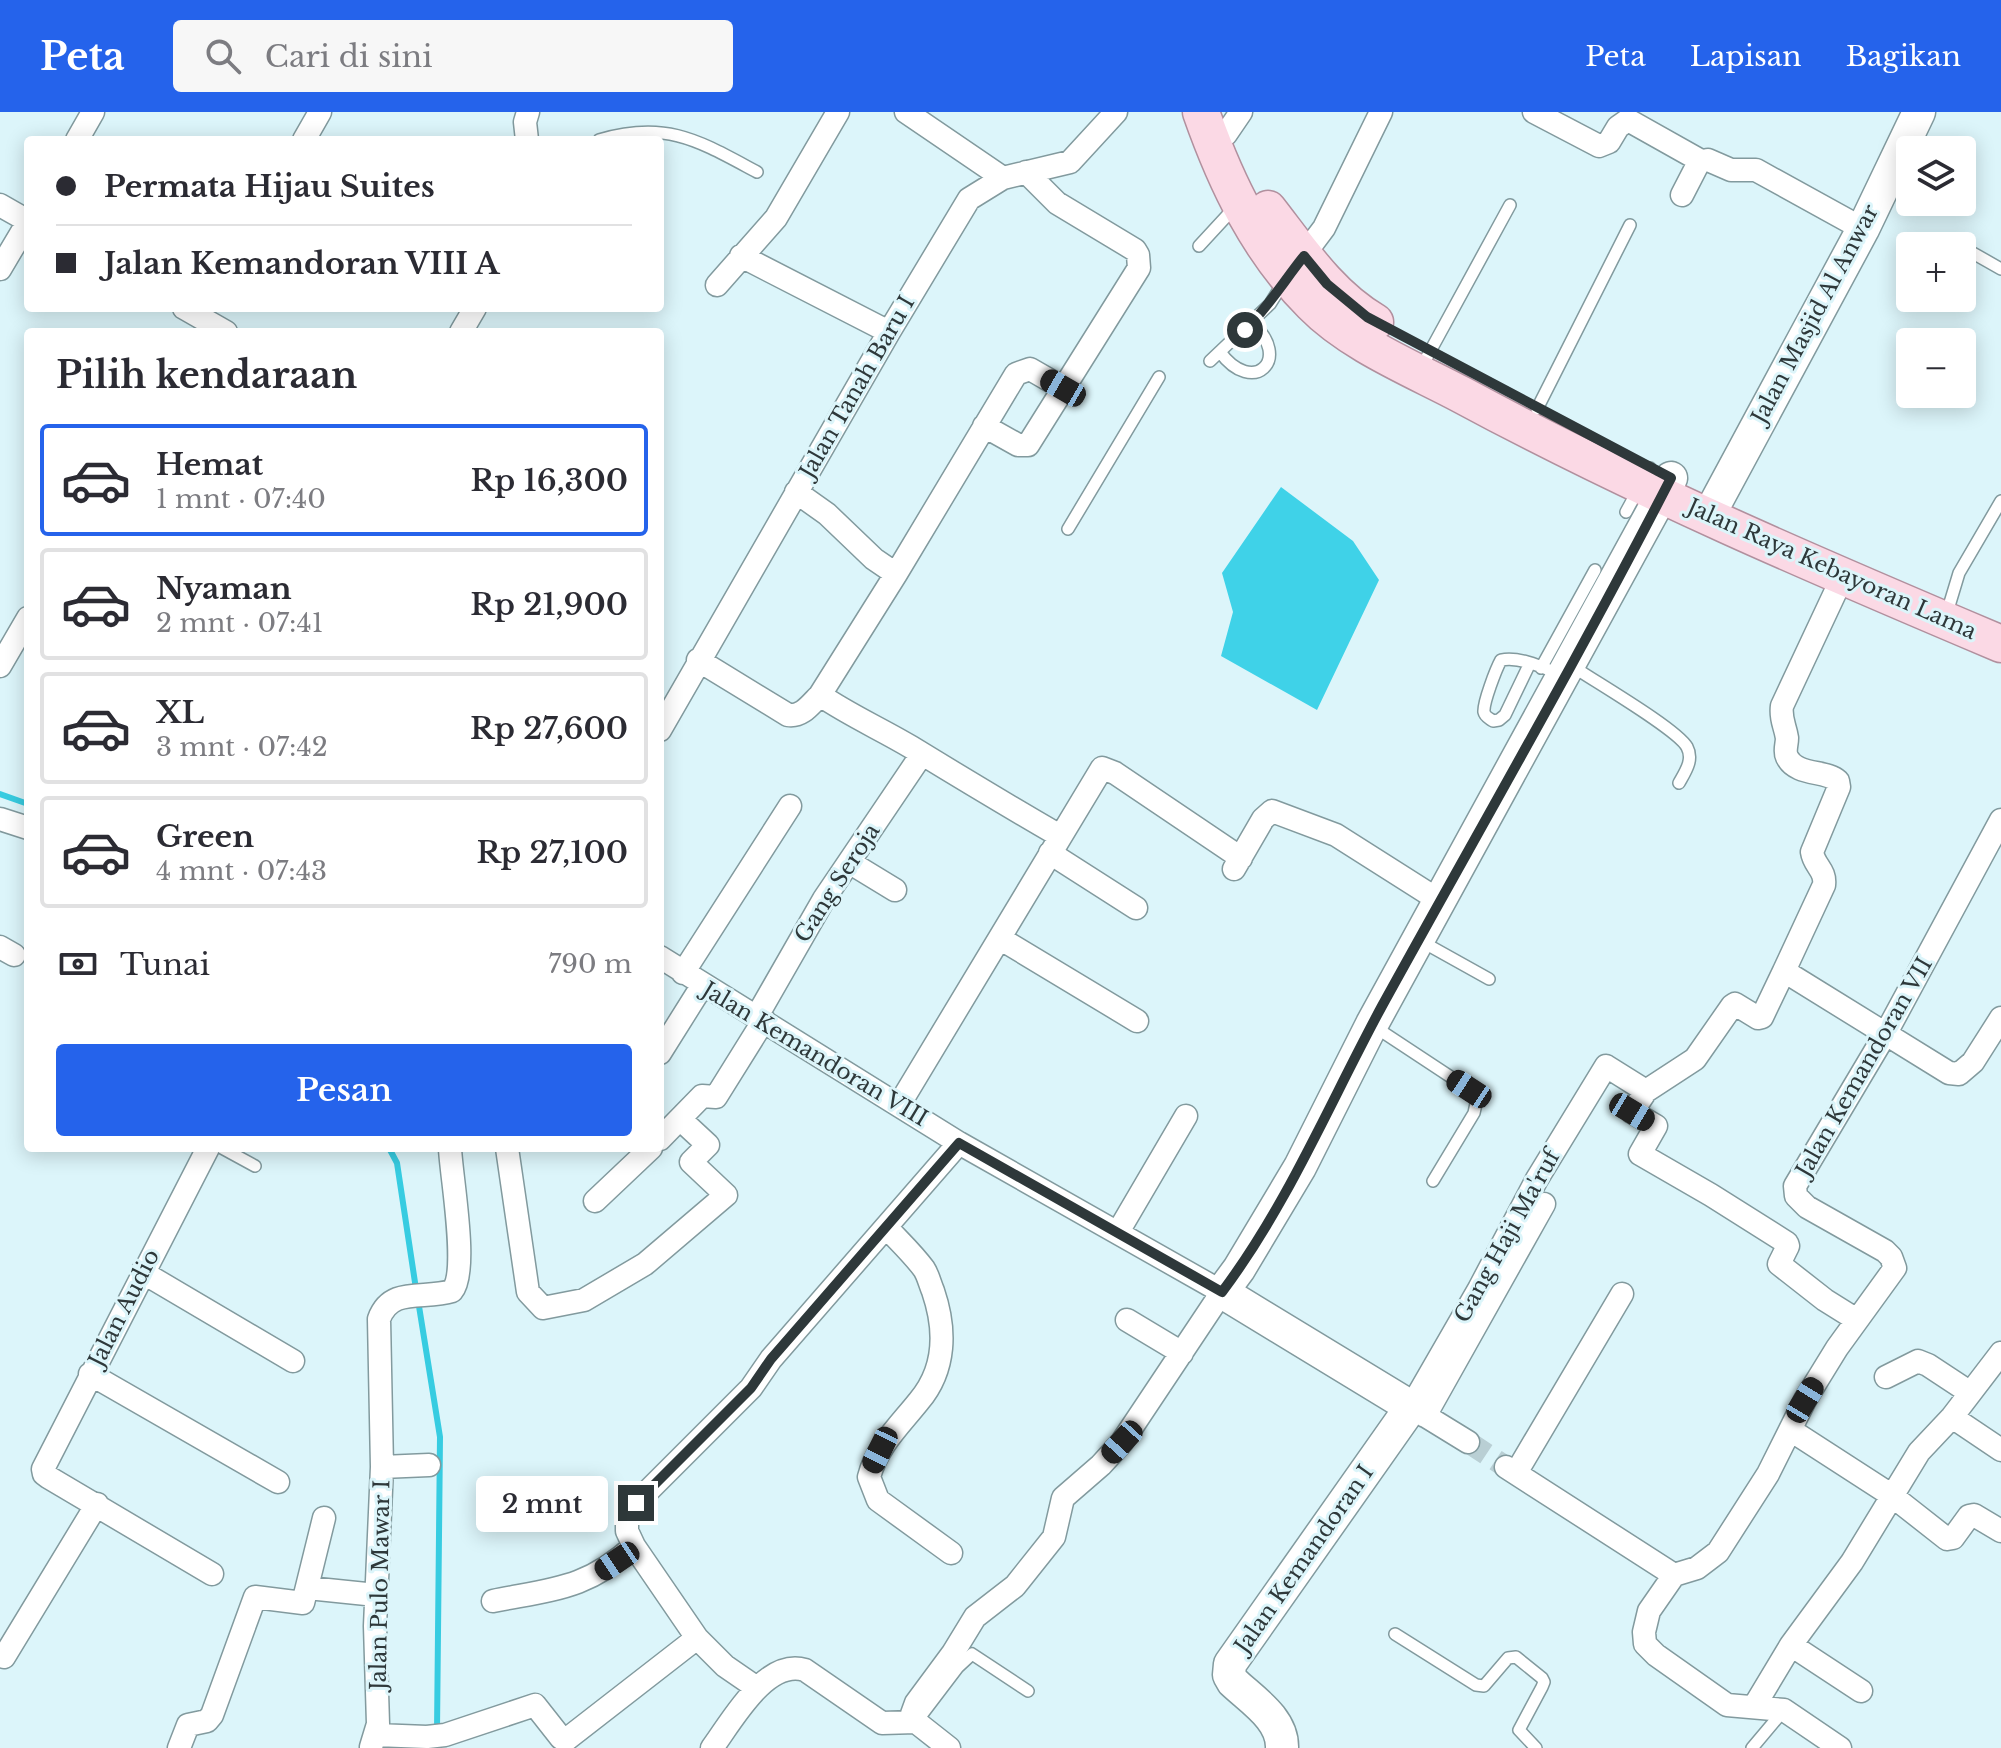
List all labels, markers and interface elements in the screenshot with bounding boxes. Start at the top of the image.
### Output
search box [173,20,733,92]
text: Peta [40,33,125,80]
icon: search [201,34,245,78]
text: Cari di sini [265,38,433,75]
text: Peta [1585,39,1646,74]
text: Lapisan [1690,39,1802,74]
text: Bagikan [1846,39,1961,74]
map controls [1896,136,1976,408]
button: layers [1896,136,1976,216]
text: Permata Hijau Suites [104,168,435,205]
street label: Jalan Masjid Al Anwar [1744,199,1884,431]
button: + [1896,232,1976,312]
text: Jalan Kemandoran VIII A [104,245,499,282]
street label: Jalan Tanah Baru I [792,291,920,486]
route start [1227,312,1263,348]
button: − [1896,328,1976,408]
text: Pilih kendaraan [56,353,357,398]
car [1036,366,1090,410]
icon: car [60,444,132,516]
text: Hemat [156,446,263,483]
text: Rp 16,300 [470,462,628,499]
text: 1 mnt · 07:40 [156,483,326,515]
street label: Jalan Raya Kebayoran Lama [1681,492,1981,645]
icon: car [60,568,132,640]
text: Nyaman [156,570,292,607]
text: Rp 21,900 [470,586,628,623]
text: 2 mnt · 07:41 [156,607,323,639]
icon: car [60,692,132,764]
text: XL [156,694,204,731]
text: Rp 27,600 [470,710,628,747]
text: 3 mnt · 07:42 [156,731,328,763]
icon: car [60,816,132,888]
text: Green [156,818,254,855]
street label: Gang Seroja [789,818,886,947]
text: Rp 27,100 [476,834,628,871]
text: 4 mnt · 07:43 [156,855,327,887]
icon: cash [56,942,100,986]
text: Tunai [120,946,210,983]
text: 790 m [548,948,632,980]
street label: Jalan Kemandoran VII [1789,952,1938,1184]
street label: Jalan Kemandoran VIII [695,974,933,1132]
button: Pesan [56,1044,632,1136]
car [1442,1066,1496,1112]
car [1605,1089,1659,1135]
street label: Gang Haji Ma'ruf [1448,1142,1567,1327]
street label: Jalan Audio [81,1245,165,1374]
car [1782,1373,1828,1427]
car [1097,1416,1147,1468]
car [859,1423,901,1477]
street label: Jalan Kemandoran I [1227,1460,1379,1661]
callout: 2 mnt [476,1475,608,1531]
street label: Jalan Pulo Mawar I [365,1480,395,1693]
route end [618,1485,654,1521]
text: 2 mnt [502,1488,582,1520]
car [590,1538,644,1584]

